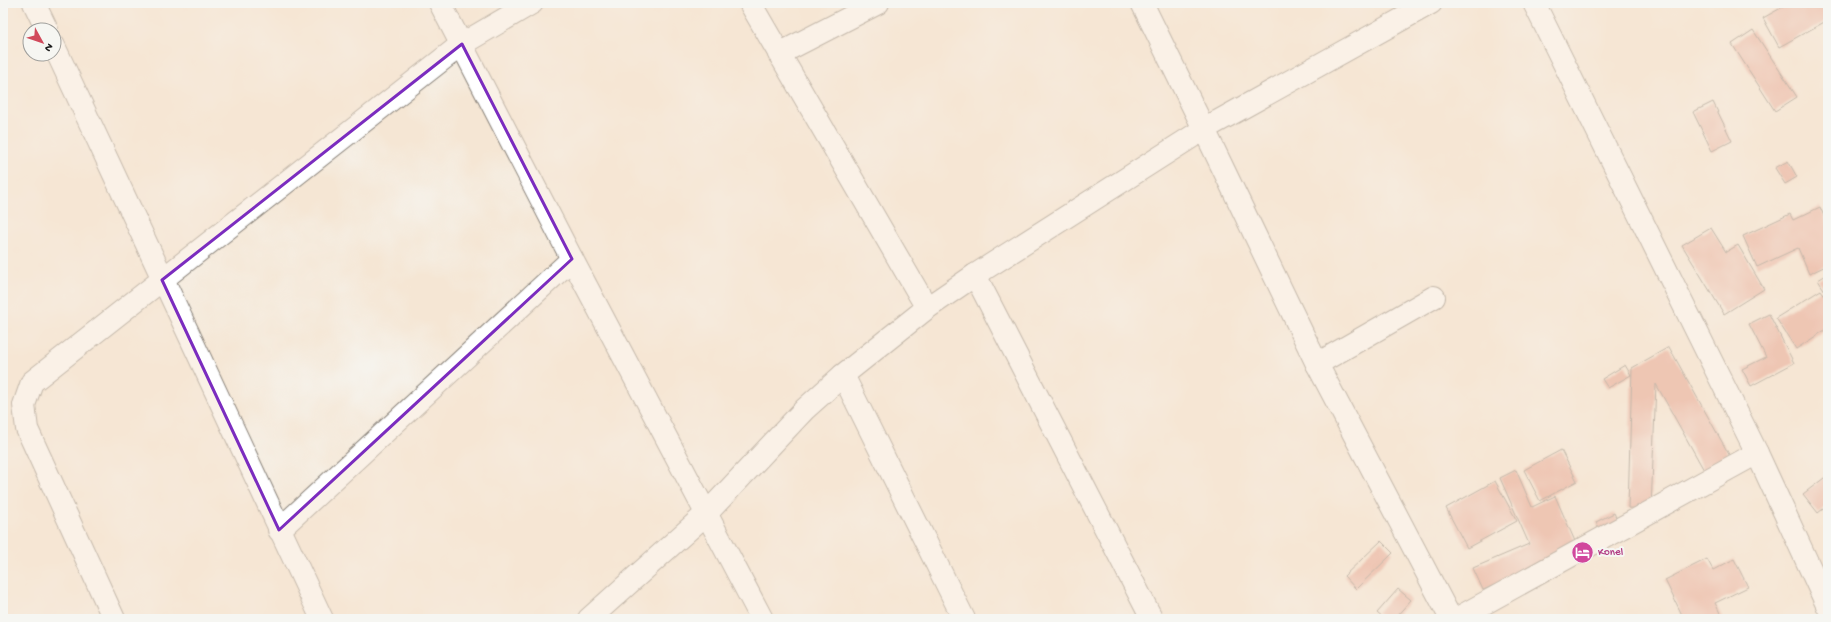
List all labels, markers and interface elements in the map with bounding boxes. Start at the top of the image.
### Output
north arrow [22,22,62,62]
text: N [41,41,55,54]
hotel icon: Konel [1570,540,1596,566]
place label: Konel [1598,547,1624,559]

